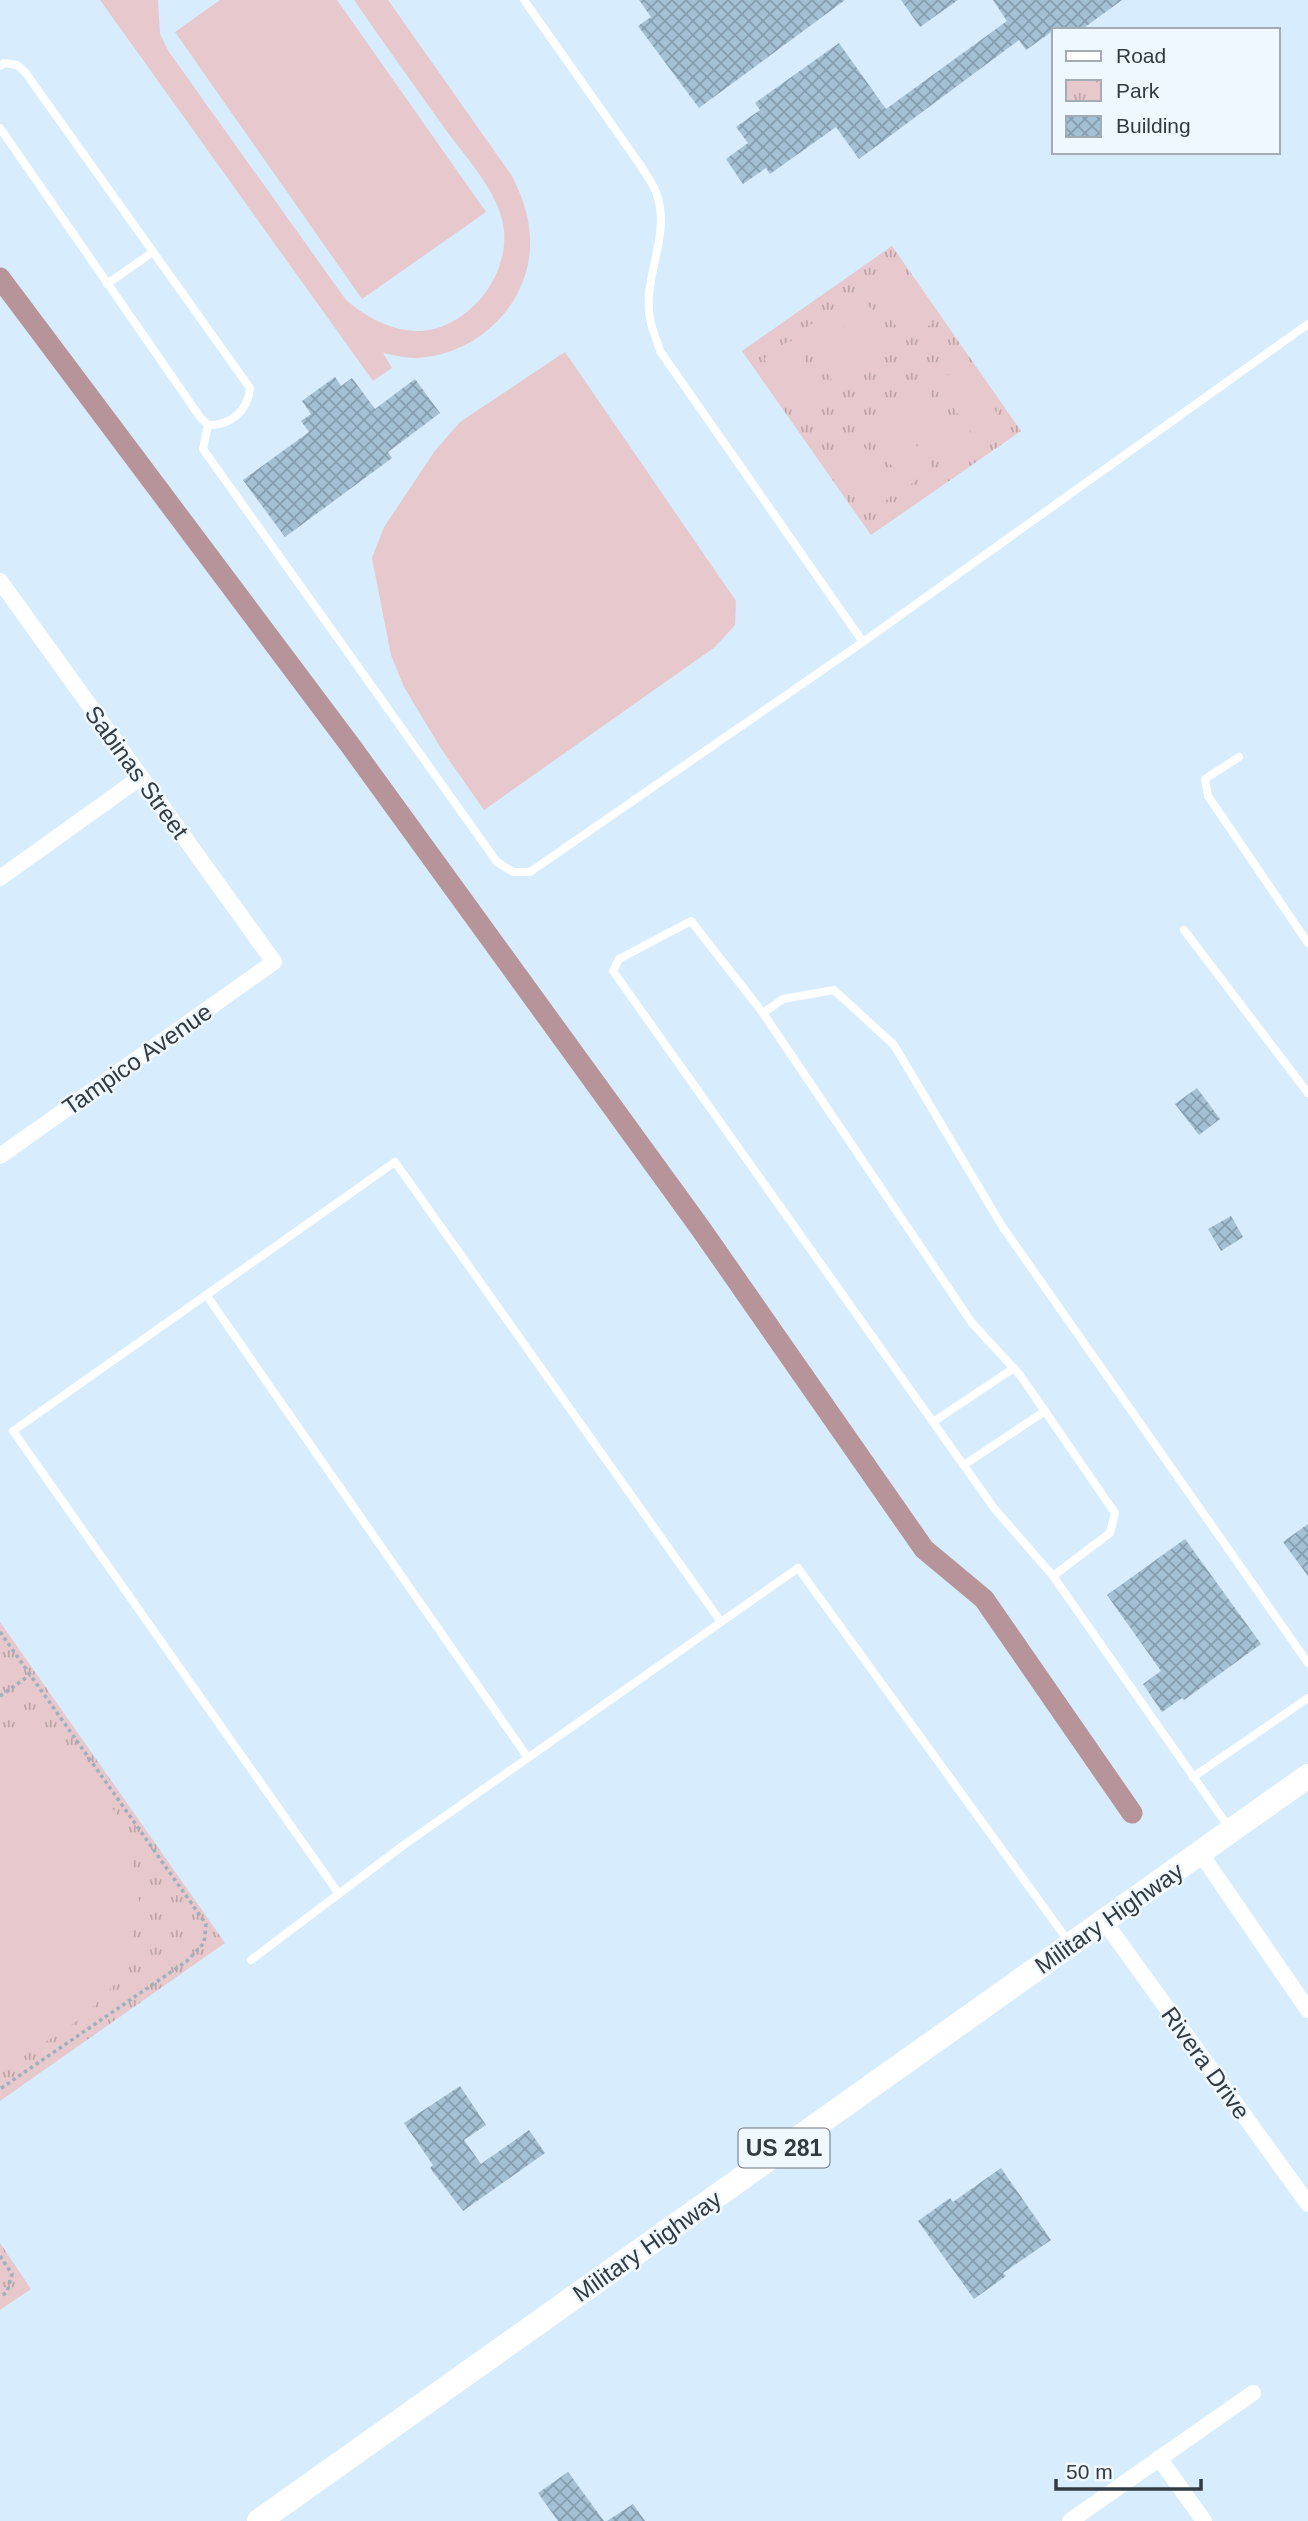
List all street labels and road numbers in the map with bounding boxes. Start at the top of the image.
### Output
street label: Sabinas Street [80,700,194,844]
street label: Tampico Avenue [57,998,217,1120]
street label: Military Highway [1030,1857,1188,1979]
street label: Rivera Drive [1156,2002,1256,2124]
road number: US 281 [738,2128,830,2168]
street label: Military Highway [568,2185,726,2307]

